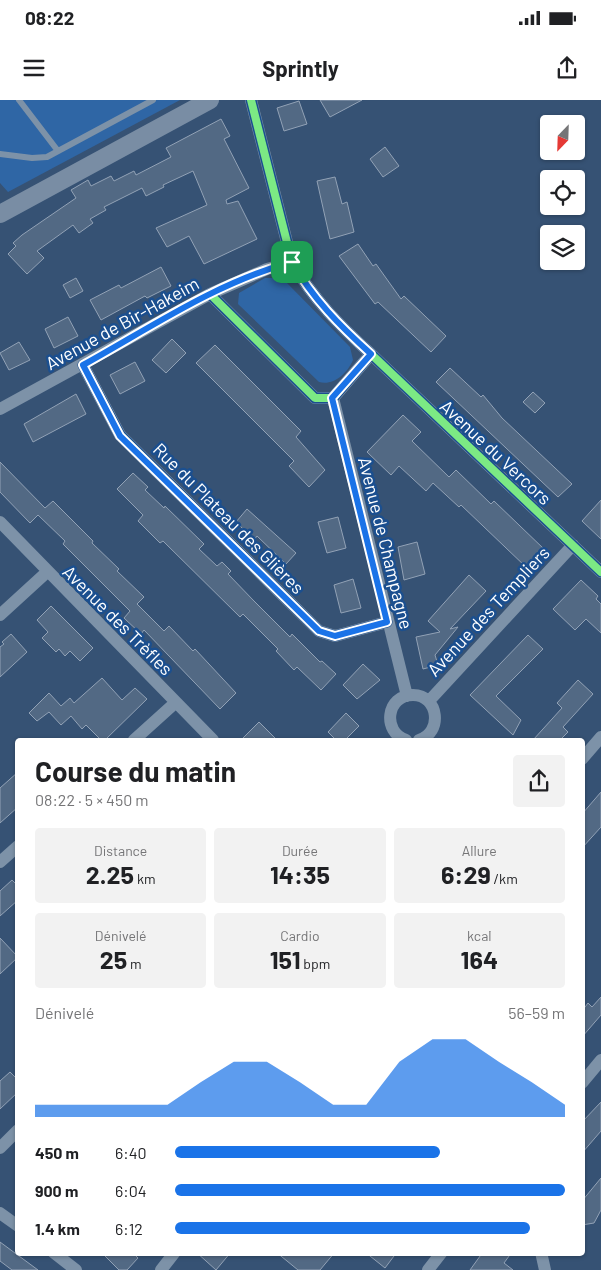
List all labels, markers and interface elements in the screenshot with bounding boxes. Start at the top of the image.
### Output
text: 08:22 [25,6,74,29]
icon: menu [20,54,48,82]
icon: share [553,54,581,82]
text: Sprintly [262,55,339,81]
north arrow [540,115,585,160]
map controls [540,115,585,270]
button: locate [540,170,585,215]
button: layers [540,225,585,270]
pin [271,241,313,283]
icon: arrive [278,248,306,276]
street label: Avenue de Bir-Hakeim [41,272,203,374]
street label: Avenue du Vercors [436,395,556,509]
street label: Rue du Plateau des Glières [149,438,309,598]
street label: Avenue de Champagne [354,455,418,631]
street label: Avenue des Templiers [422,542,554,680]
street label: Avenue des Trèfles [58,560,178,680]
text: Course du matin [35,754,236,788]
button: share [513,755,565,807]
text: 08:22 · 5 × 450 m [35,790,149,809]
text: Distance [94,842,147,859]
text: Durée [282,842,318,859]
text: Allure [462,842,497,859]
text: 2.25 [86,859,134,889]
text: 14:35 [270,859,330,889]
text: 6:29 [441,859,491,889]
text: km [134,870,155,887]
text: /km [491,870,518,887]
text: Dénivelé [95,927,147,944]
text: Cardio [280,927,320,944]
text: kcal [467,927,492,944]
text: 25 [100,944,127,974]
text: 151 [270,944,301,974]
text: 164 [461,944,498,974]
text: m [127,955,142,972]
text: bpm [301,955,330,972]
text: Dénivelé [35,1003,94,1022]
text: 56–59 m [508,1003,565,1022]
text: 450 m [35,1143,79,1162]
text: 6:40 [115,1143,147,1162]
text: 900 m [35,1181,78,1200]
text: 6:04 [115,1181,147,1200]
text: 1.4 km [35,1219,80,1238]
text: 6:12 [115,1219,143,1238]

